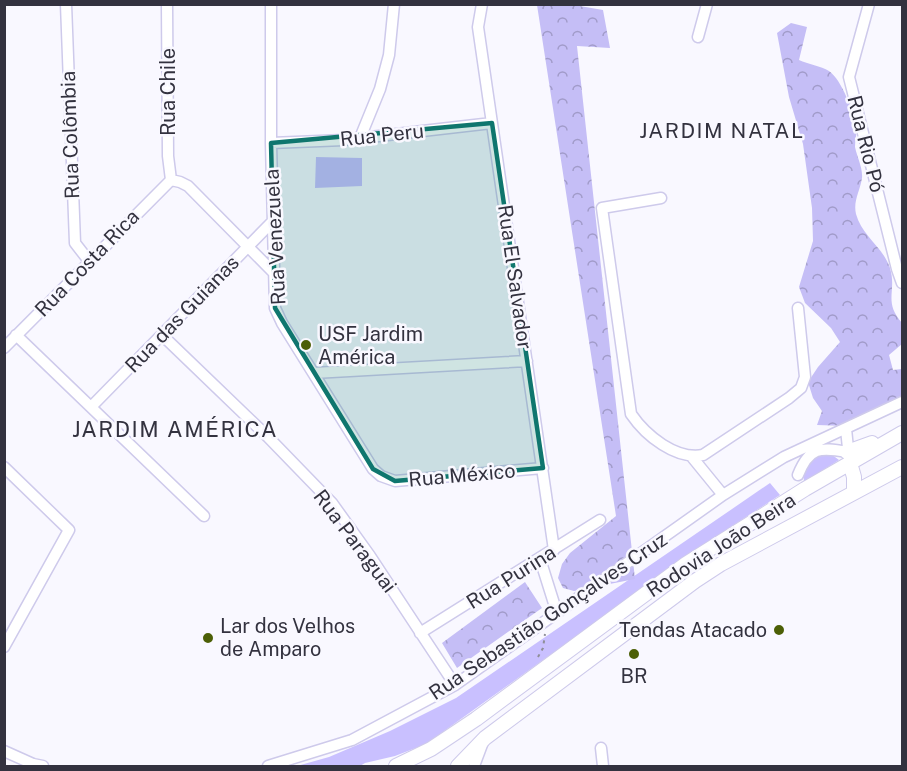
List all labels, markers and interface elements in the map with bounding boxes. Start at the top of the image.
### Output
street label: Rua Chile [156,48,180,136]
street label: Rua Colômbia [56,71,84,199]
street label: Rua Rio Pó [842,93,890,195]
district label: JARDIM NATAL [639,118,805,143]
street label: Rua Peru [339,119,425,151]
street label: Rua Venezuela [259,168,291,306]
street label: Rua El Salvador [493,203,537,351]
street label: Rua Costa Rica [30,204,144,322]
street label: Rua das Guianas [120,250,244,378]
place label: USF Jardim América [318,322,423,369]
marker: USF Jardim América [299,338,313,352]
district label: JARDIM AMÉRICA [72,416,278,442]
street label: Rua México [407,458,517,492]
street label: Rua Paraguai [308,485,402,597]
street label: Rodovia João Beira [642,488,800,602]
street label: Rua Sebastião Gonçalves Cruz [424,527,672,705]
street label: Rua Purina [462,540,560,614]
place label: Lar dos Velhos de Amparo [220,614,355,661]
place label: Tendas Atacado [619,618,767,642]
marker: Tendas Atacado [772,623,786,637]
marker: Lar dos Velhos de Amparo [201,631,215,645]
marker: BR [627,647,641,661]
place label: BR [620,664,648,688]

